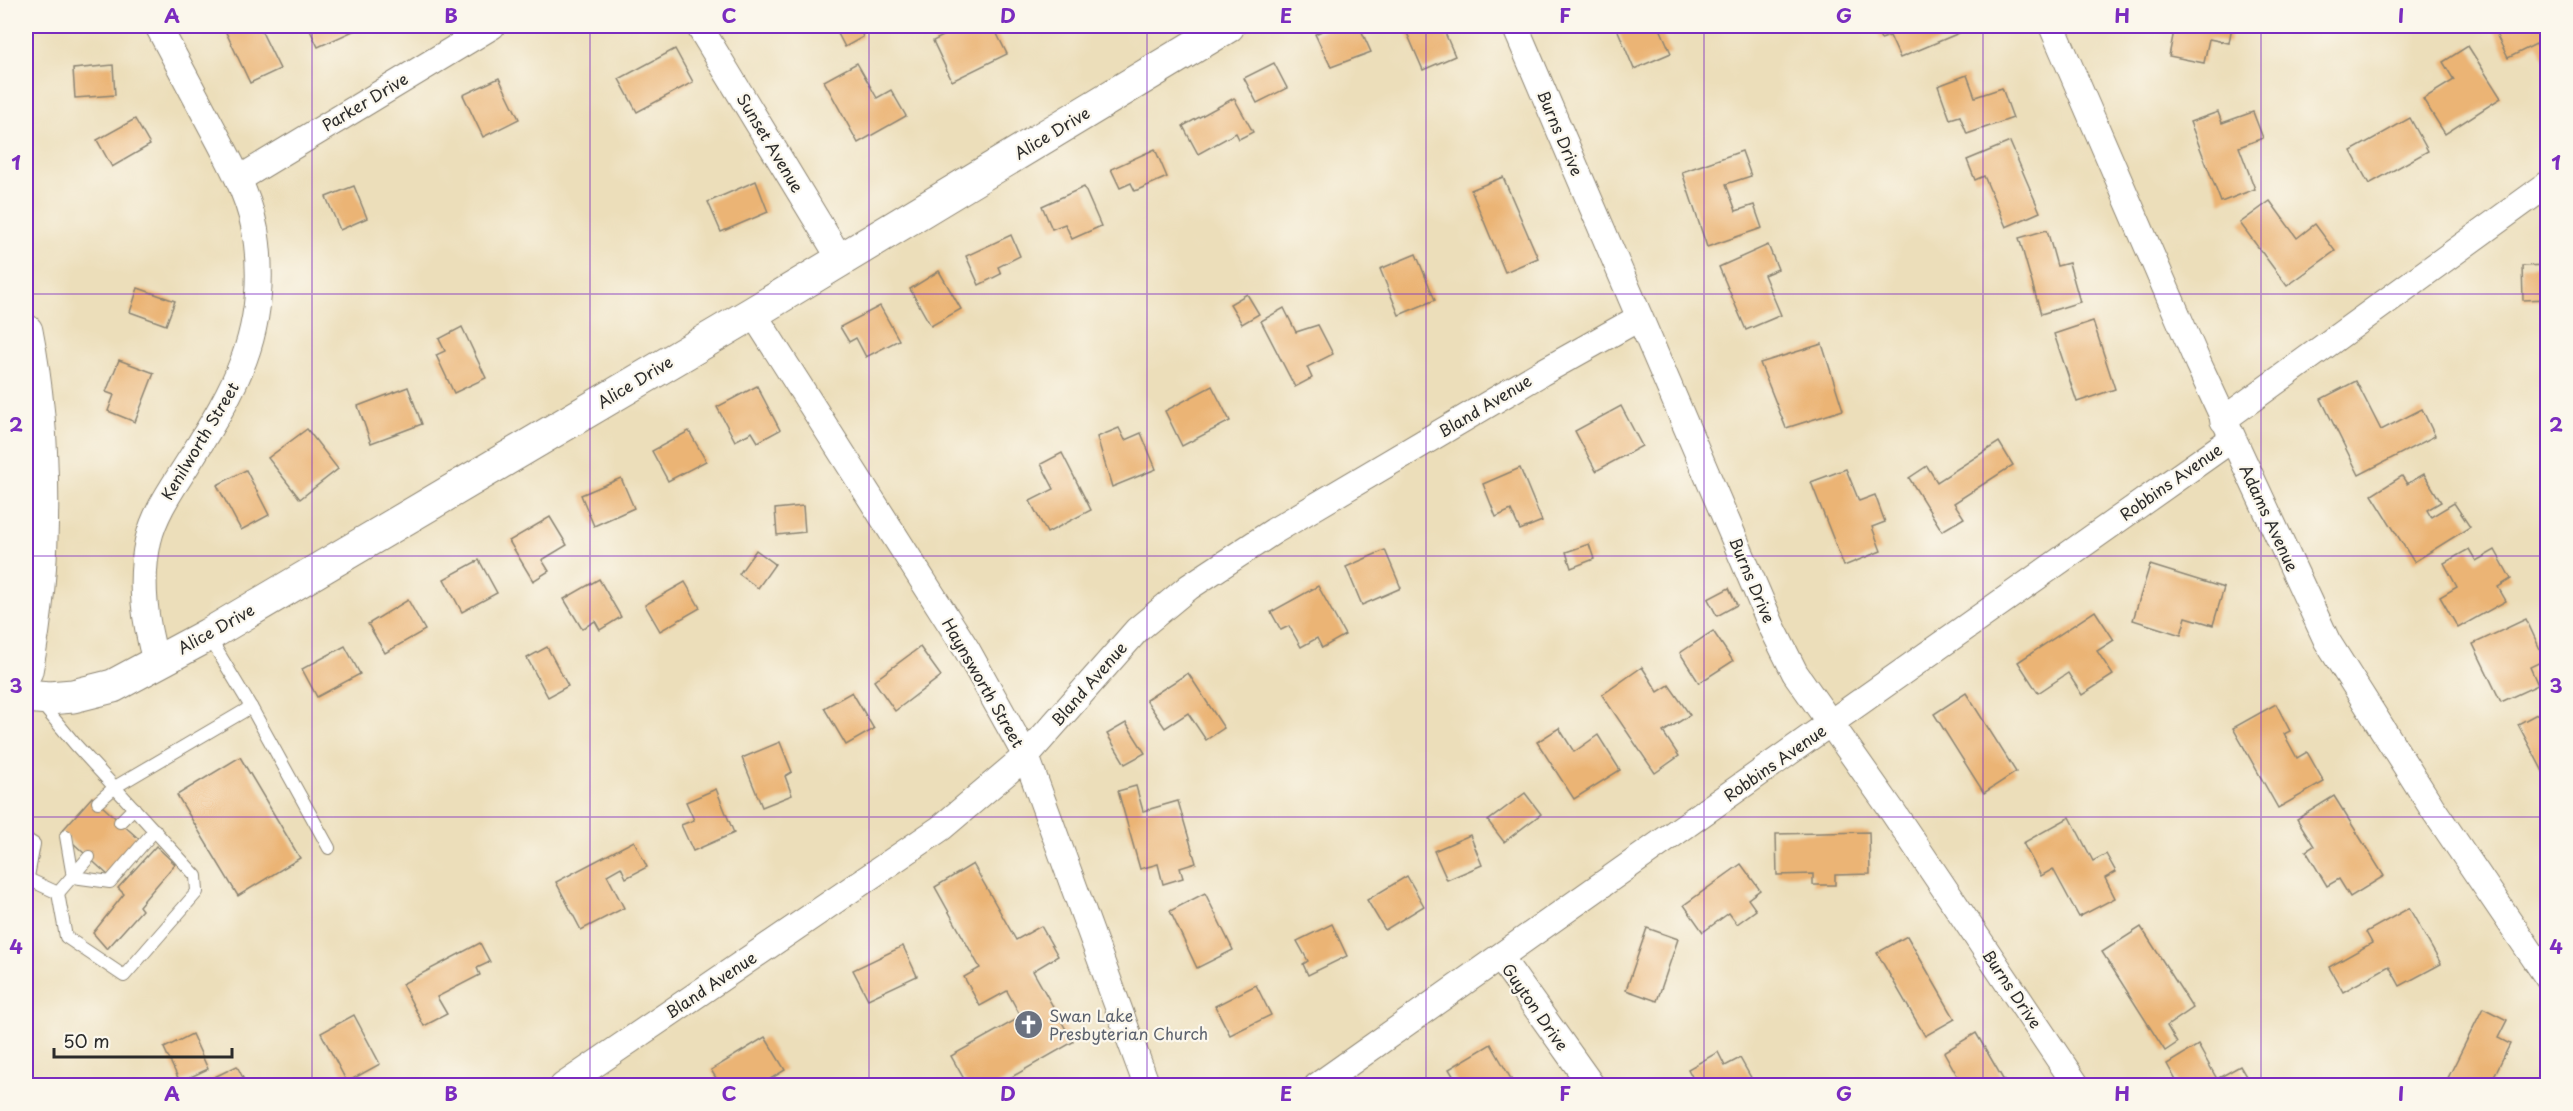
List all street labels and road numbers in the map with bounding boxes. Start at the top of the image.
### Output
street label: Parker Drive [317,66,412,136]
street label: Burns Drive [1532,86,1590,179]
street label: Sunset Avenue [732,88,810,197]
street label: Alice Drive [1009,100,1094,164]
street label: Alice Drive [592,349,677,413]
street label: Bland Avenue [1433,368,1536,442]
street label: Kenilworth Street [154,376,244,504]
street label: Robbins Avenue [2114,437,2227,525]
street label: Adams Avenue [2235,460,2305,575]
street label: Burns Drive [1724,533,1782,626]
street label: Alice Drive [173,597,258,659]
street label: Haynsworth Street [937,613,1031,752]
street label: Bland Avenue [1045,636,1132,731]
street label: Robbins Avenue [1718,718,1831,806]
street label: Burns Drive [1977,944,2048,1033]
street label: Bland Avenue [660,945,761,1023]
street label: Guyton Drive [1497,958,1575,1055]

